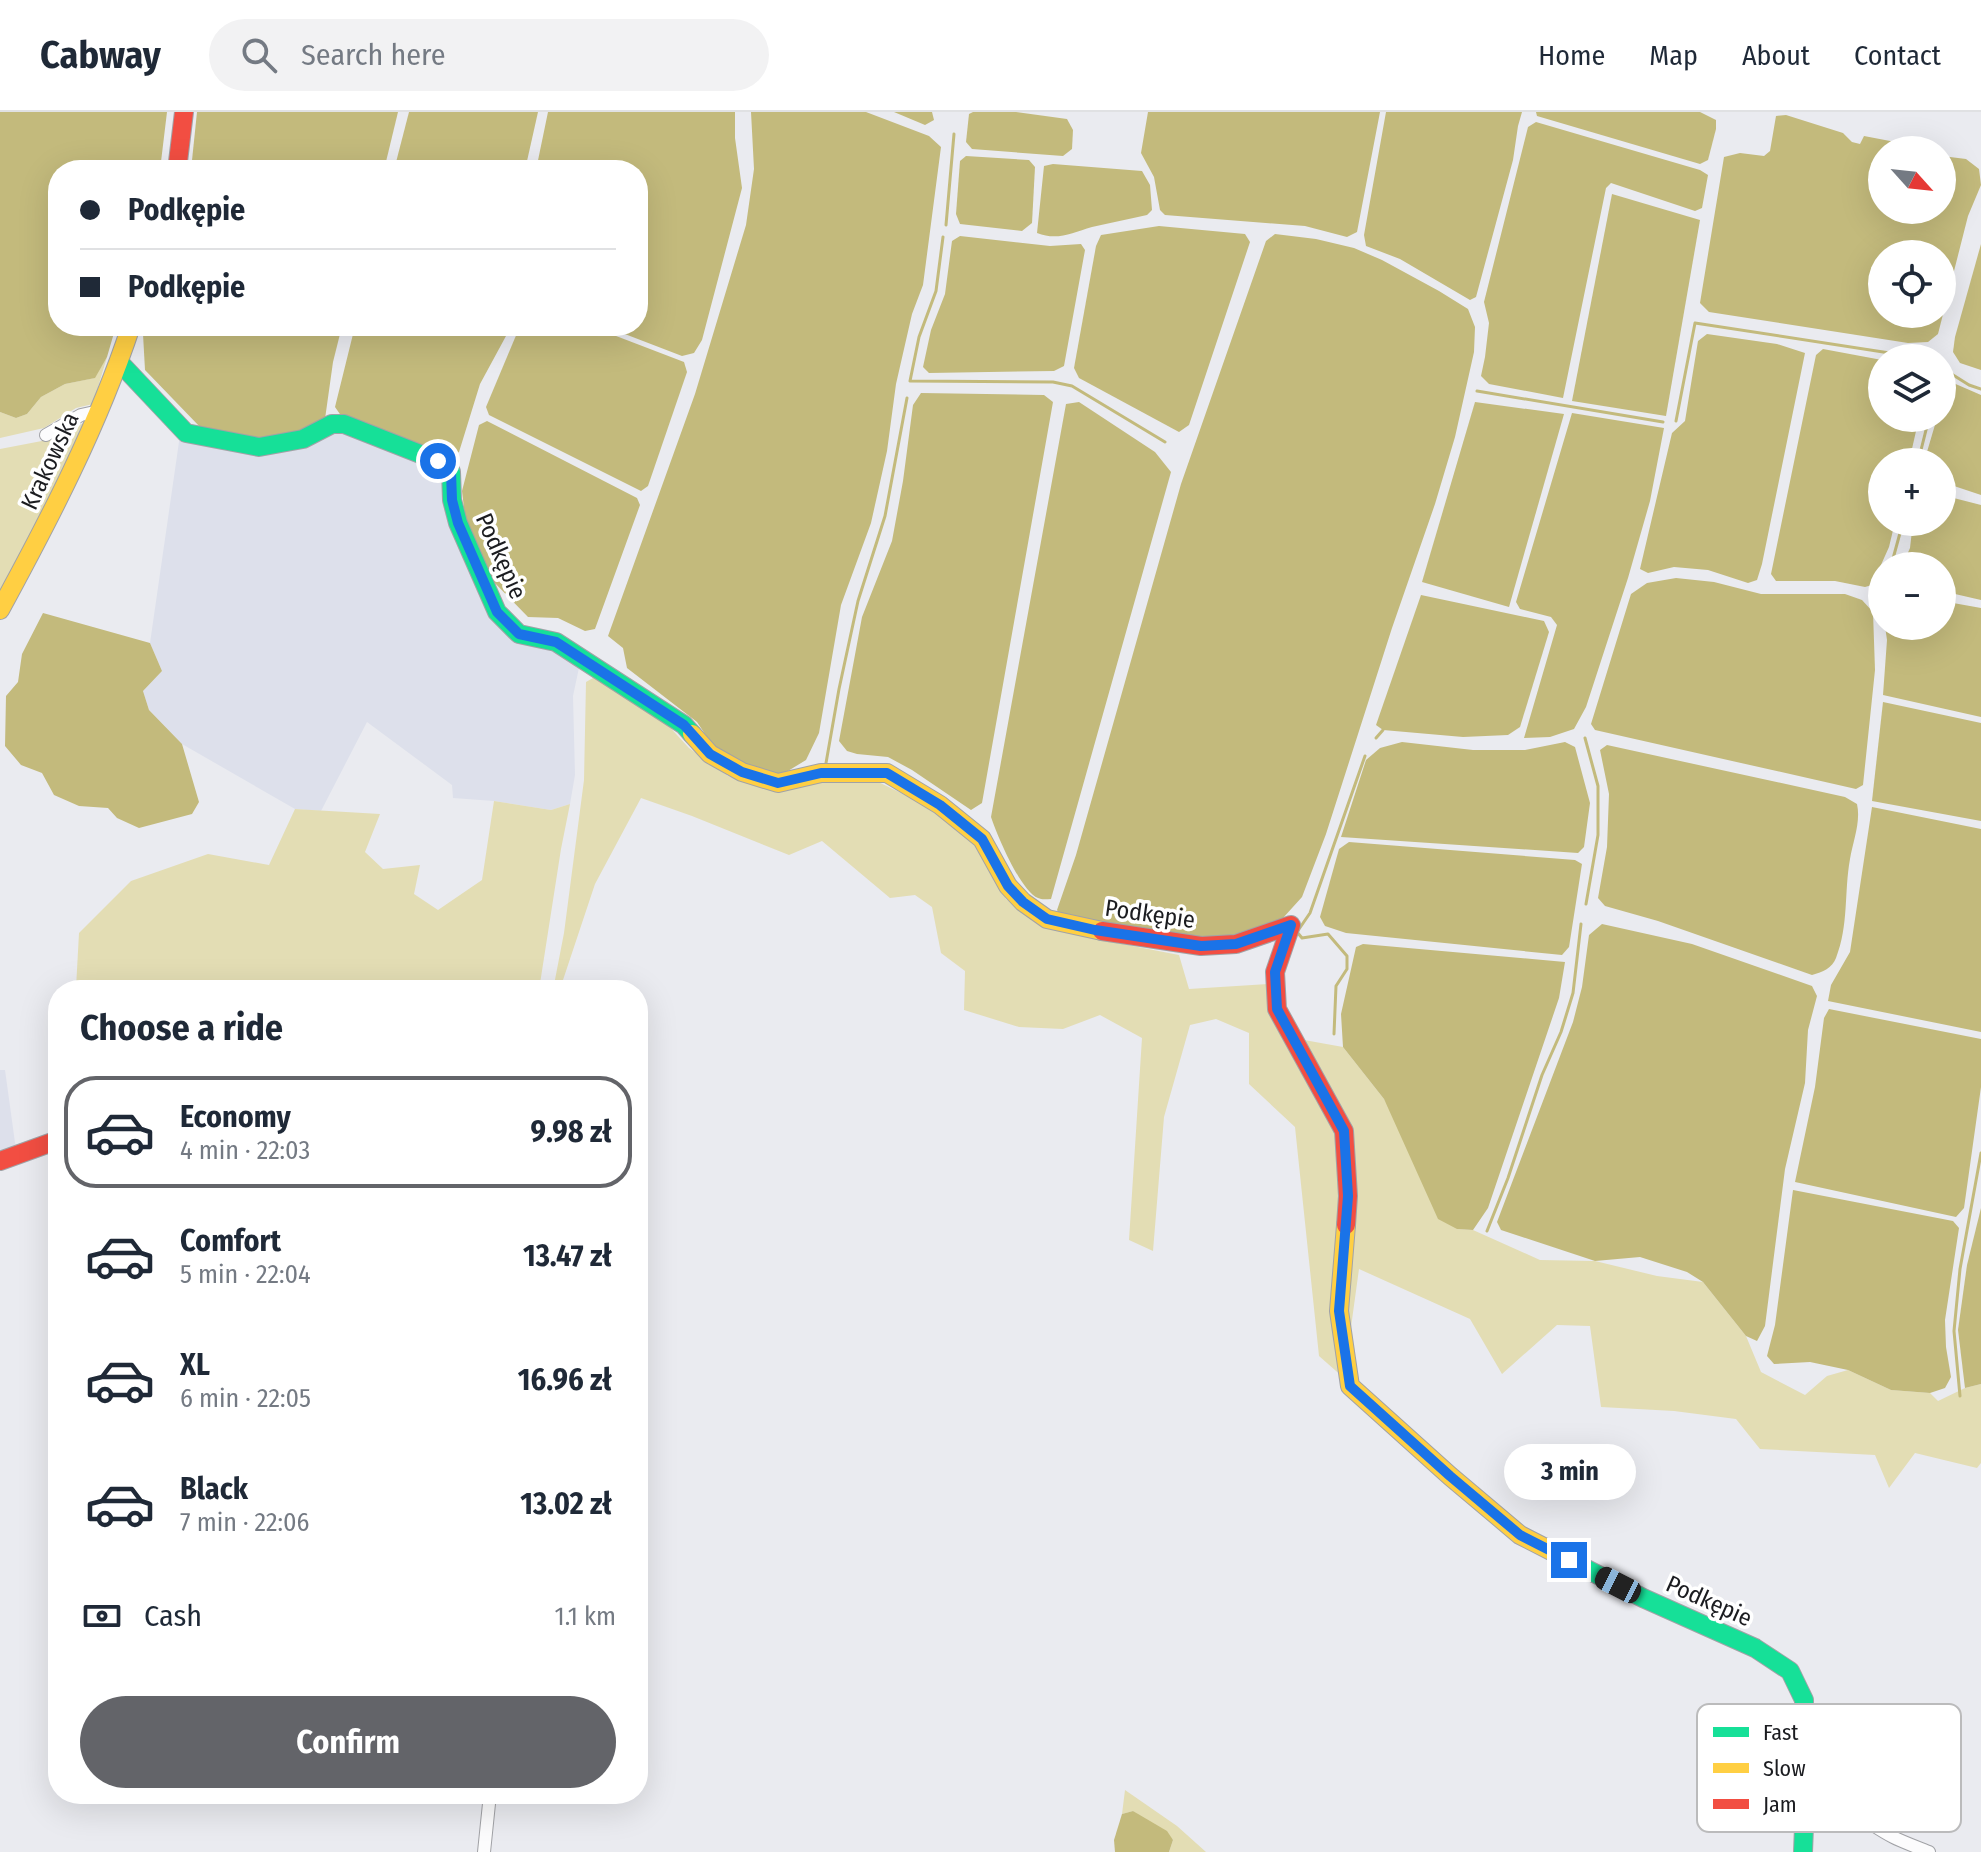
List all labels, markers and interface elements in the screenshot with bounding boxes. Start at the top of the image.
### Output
search box [209,19,769,91]
text: Cabway [40,32,161,78]
icon: search [237,33,281,77]
text: Search here [301,37,446,73]
text: Home [1538,39,1605,72]
text: Map [1649,39,1698,72]
text: About [1742,39,1810,72]
text: Contact [1854,39,1941,72]
north arrow [1868,136,1956,224]
map controls [1868,136,1956,640]
text: Podkępie [128,192,245,228]
button: locate [1868,240,1956,328]
text: Podkępie [128,269,245,305]
button: layers [1868,344,1956,432]
street label: Krakowska [15,408,85,514]
route start [420,443,456,479]
button: + [1868,448,1956,536]
street label: Podkępie [470,509,532,603]
button: − [1868,552,1956,640]
street label: Podkępie [1103,894,1197,934]
text: Choose a ride [80,1006,283,1050]
icon: car [84,1096,156,1168]
text: Economy [180,1099,291,1135]
text: 9.98 zł [531,1114,612,1150]
text: 4 min · 22:03 [180,1135,310,1166]
icon: car [84,1220,156,1292]
text: Comfort [180,1223,281,1259]
text: 13.47 zł [523,1238,612,1274]
text: 5 min · 22:04 [180,1259,311,1290]
icon: car [84,1344,156,1416]
text: XL [180,1347,210,1383]
text: 16.96 zł [518,1362,612,1398]
text: 6 min · 22:05 [180,1383,311,1414]
callout: 3 min [1503,1444,1635,1500]
text: 3 min [1541,1456,1599,1487]
icon: car [84,1468,156,1540]
text: Black [180,1471,248,1507]
text: 13.02 zł [520,1486,612,1522]
text: 7 min · 22:06 [180,1507,310,1538]
route end [1551,1542,1587,1578]
car [1591,1563,1645,1607]
street label: Podkępie [1662,1570,1756,1632]
icon: cash [80,1594,124,1638]
text: Cash [144,1598,202,1634]
text: 1.1 km [555,1601,616,1632]
button: Confirm [80,1696,616,1788]
legend [1697,1704,1961,1832]
text: Fast [1763,1719,1799,1746]
text: Slow [1763,1755,1806,1782]
text: Jam [1763,1791,1797,1818]

